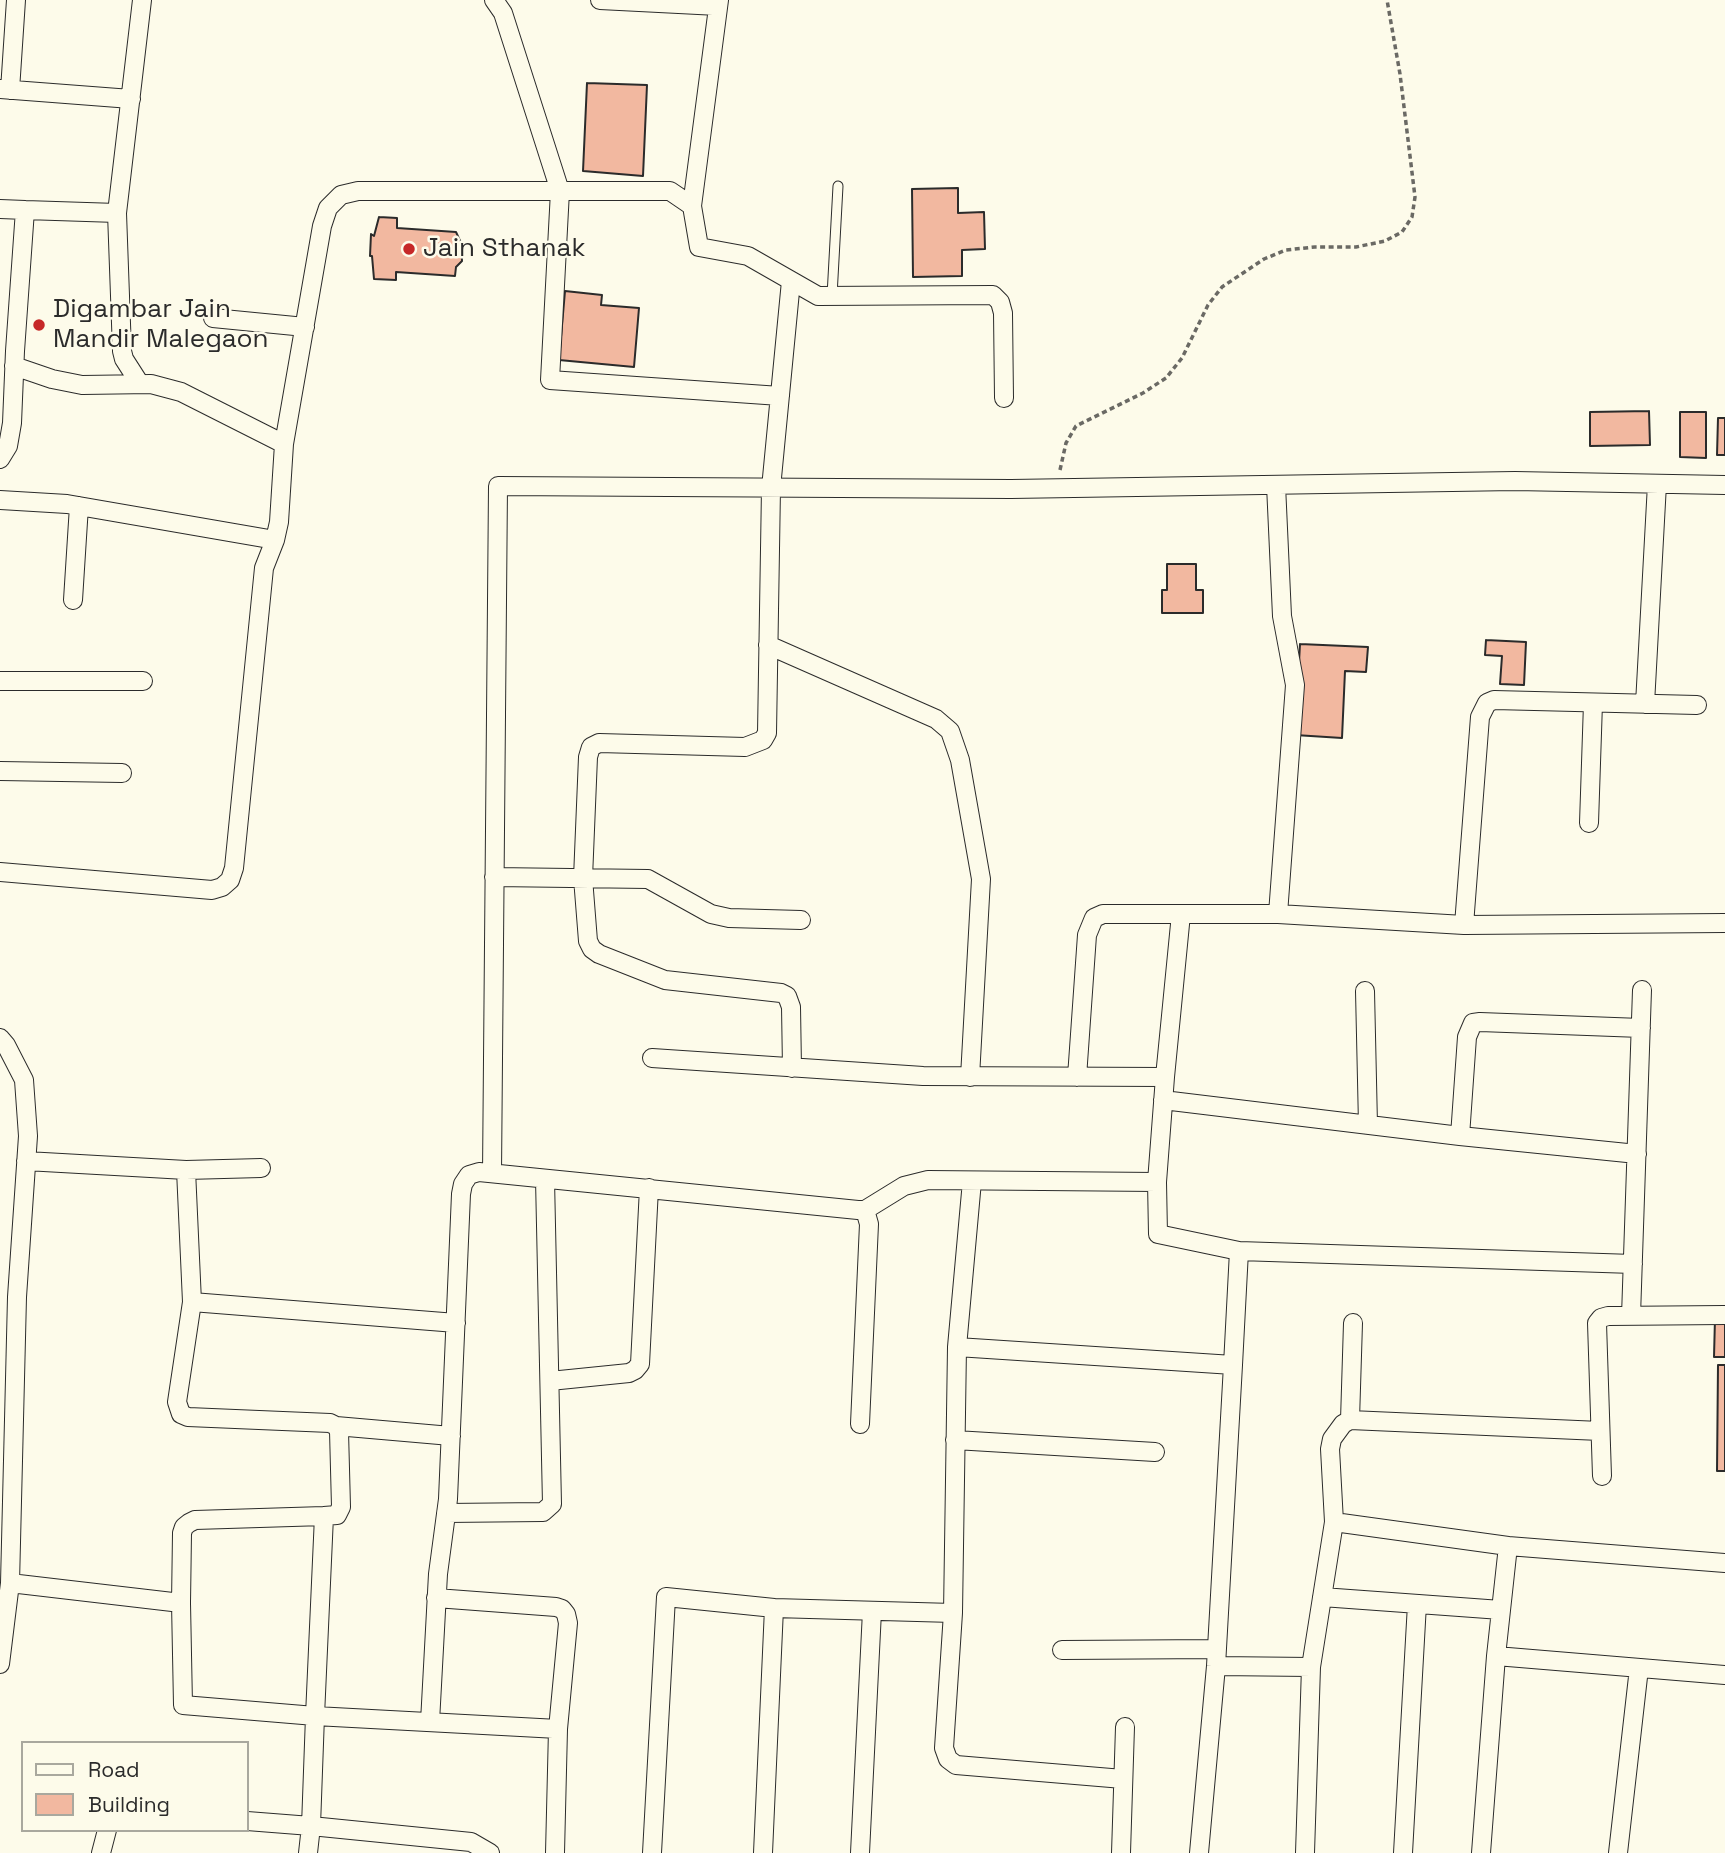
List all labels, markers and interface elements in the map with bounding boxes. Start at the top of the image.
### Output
place label: Jain Sthanak [423,233,585,265]
marker: Jain Sthanak [401,241,417,257]
place label: Digambar Jain Mandir Malegaon [53,294,268,356]
marker: Digambar Jain Mandir Malegaon [31,317,47,333]
legend [21,1741,248,1832]
text: Road [88,1756,140,1783]
text: Building [88,1791,170,1818]

